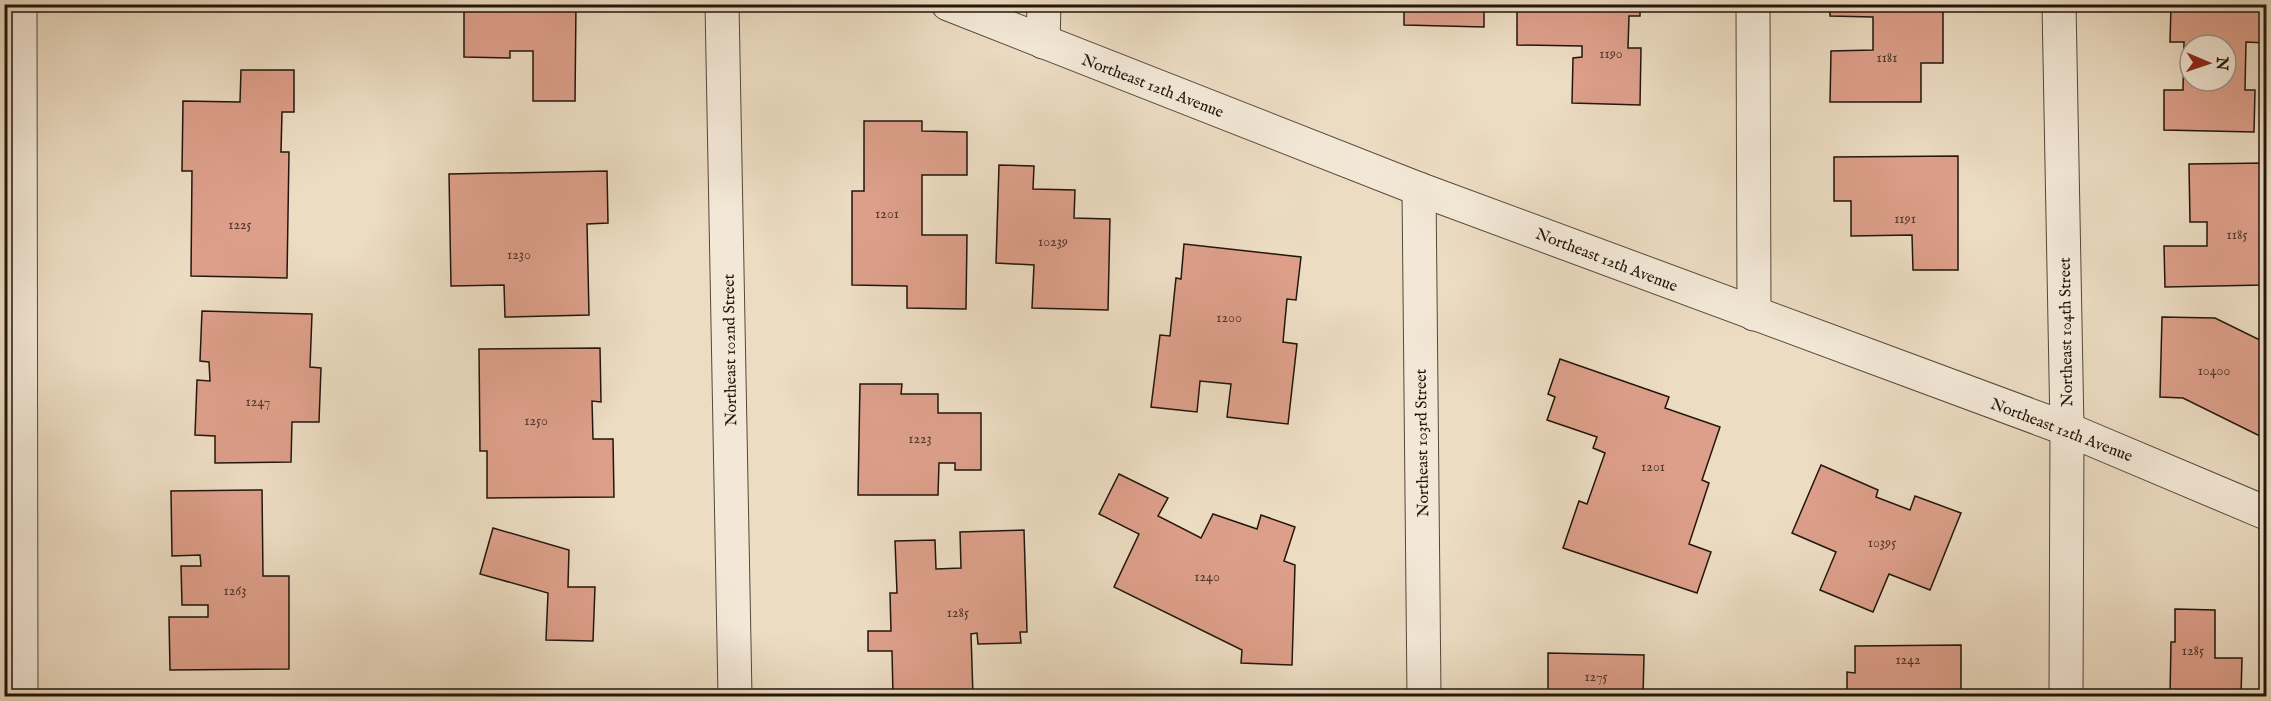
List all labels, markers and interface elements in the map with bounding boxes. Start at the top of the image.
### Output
north arrow [2178,33,2238,93]
house number: 1190 [1599,45,1623,63]
house number: 1181 [1876,49,1898,67]
street label: Northeast 12th Avenue [1078,51,1226,123]
text: N [2211,55,2231,71]
house number: 1201 [875,205,899,223]
house number: 1191 [1894,210,1916,228]
house number: 1225 [228,216,252,234]
street label: Northeast 12th Avenue [1532,225,1680,297]
house number: 1185 [2227,226,2248,244]
house number: 10239 [1038,233,1068,251]
house number: 1230 [507,246,531,264]
street label: Northeast 104th Street [2056,257,2078,407]
street label: Northeast 102nd Street [720,273,742,426]
house number: 1200 [1216,309,1242,327]
house number: 10400 [2198,362,2230,380]
street label: Northeast 103rd Street [1412,368,1434,517]
house number: 1247 [246,393,270,411]
street label: Northeast 12th Avenue [1987,395,2135,467]
house number: 1250 [524,412,548,430]
house number: 1223 [908,430,932,448]
house number: 1201 [1641,458,1665,476]
house number: 10395 [1868,534,1896,552]
house number: 1240 [1194,568,1220,586]
house number: 1263 [224,582,246,600]
house number: 1285 [947,604,969,622]
house number: 1285 [2182,642,2204,660]
house number: 1242 [1895,651,1921,669]
house number: 1275 [1584,668,1608,686]

